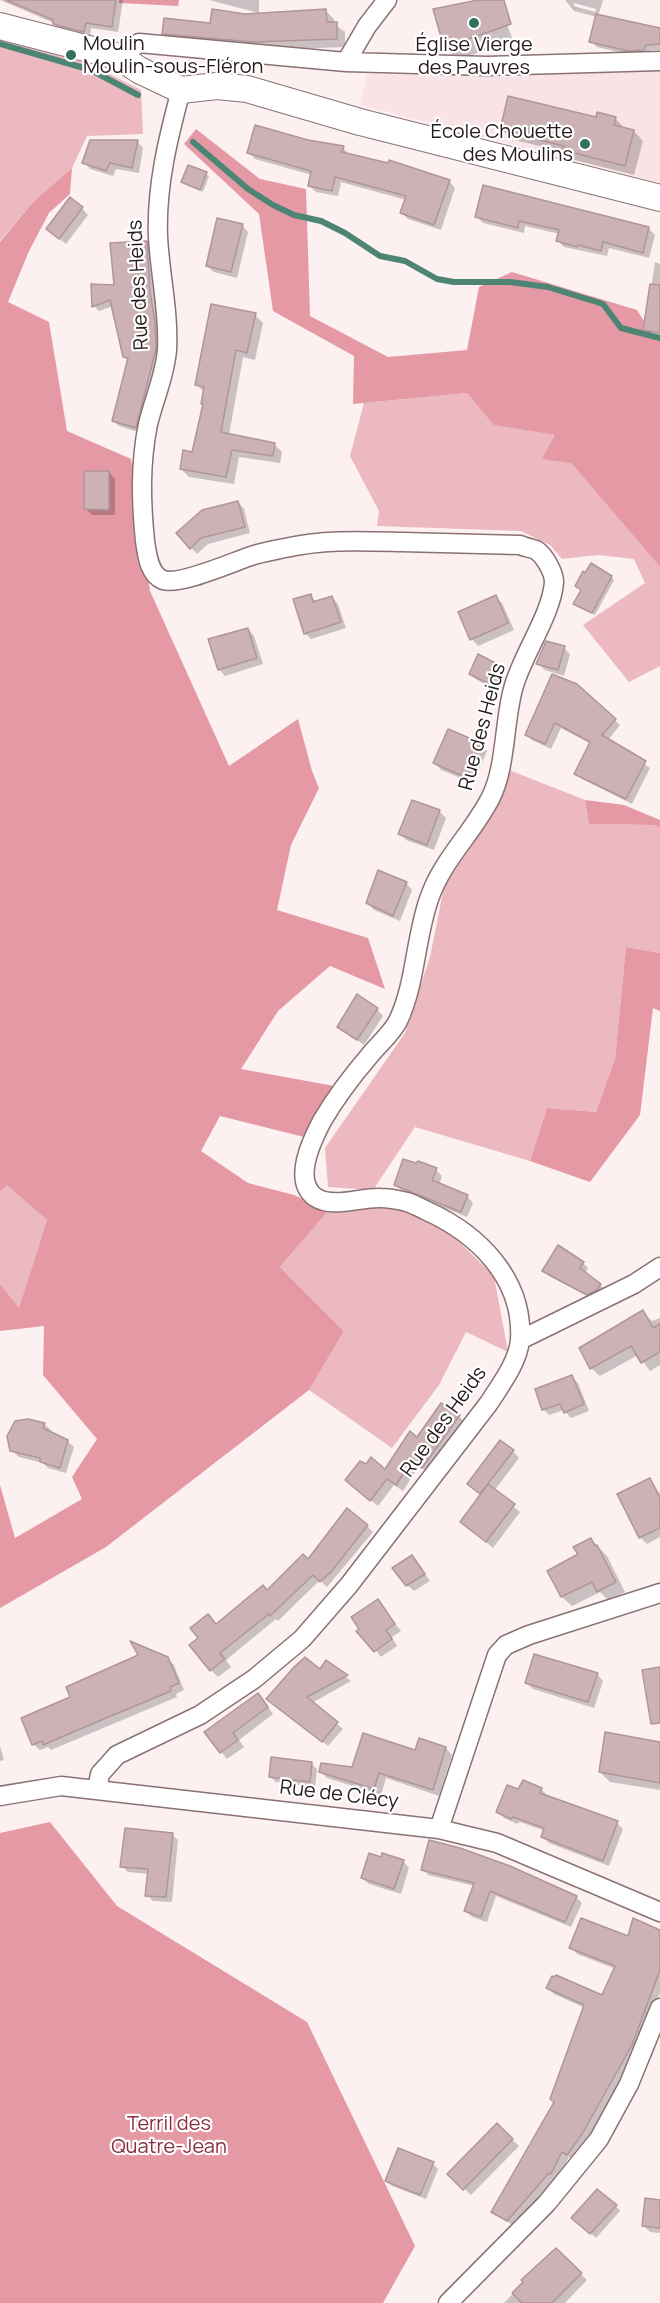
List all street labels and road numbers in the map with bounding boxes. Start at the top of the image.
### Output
street label: Rue des Heids [124,219,154,351]
street label: Rue des Heids [455,661,511,793]
street label: Rue des Heids [396,1362,492,1482]
street label: Rue de Clécy [278,1776,400,1814]

